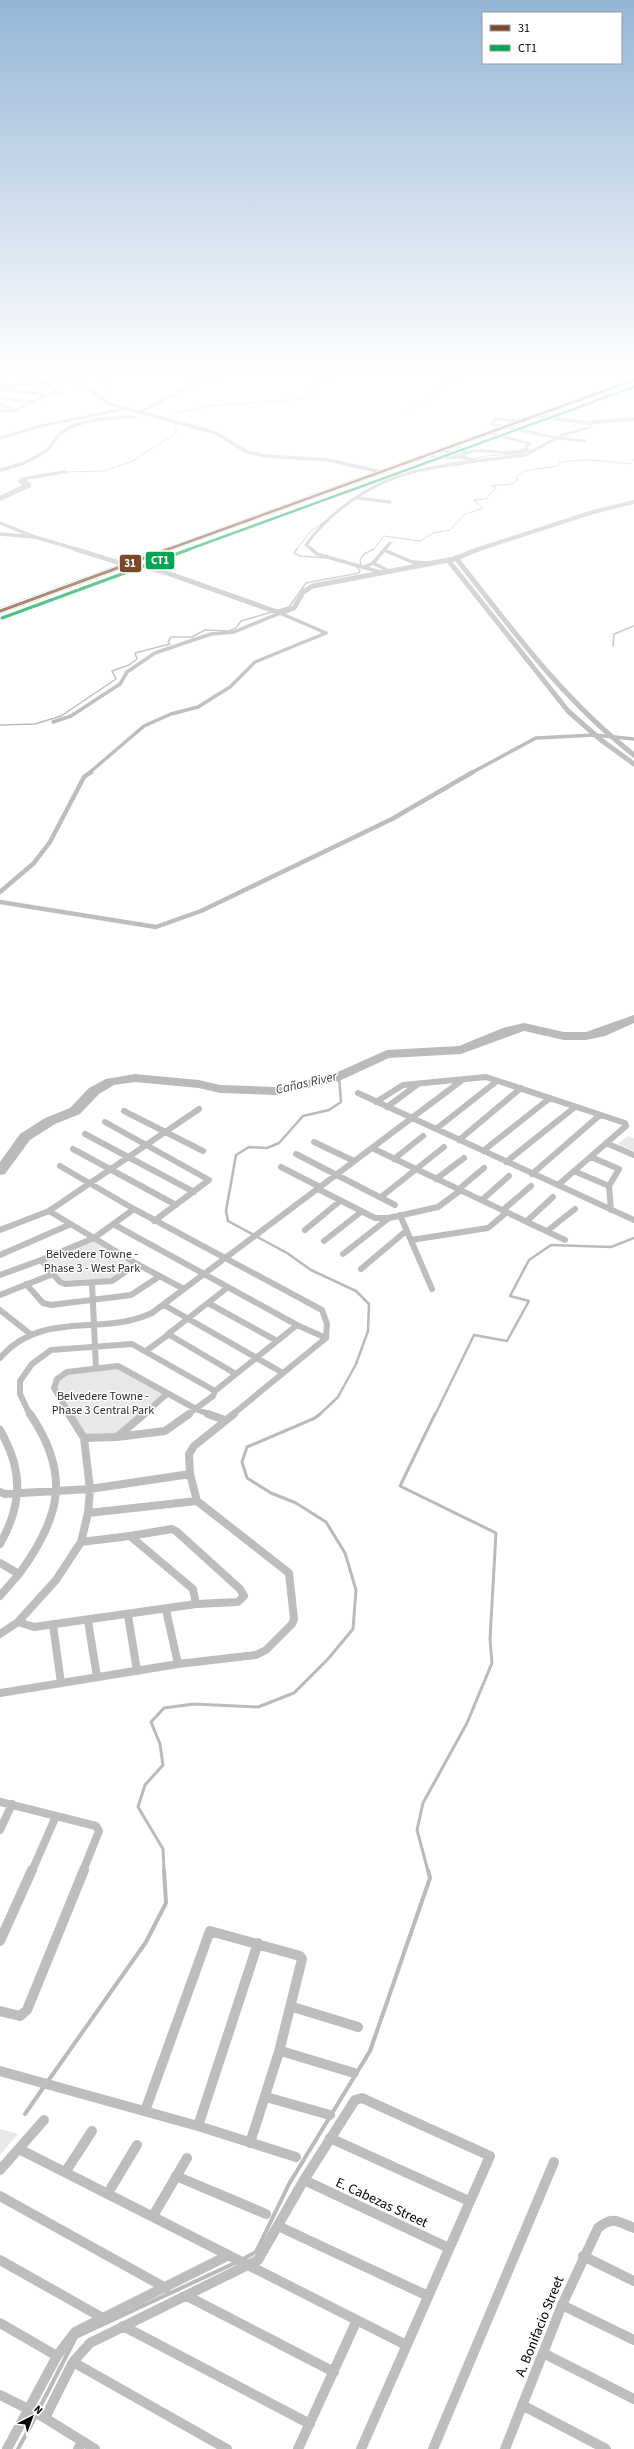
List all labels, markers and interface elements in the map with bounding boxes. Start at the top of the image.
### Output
legend [482,12,622,64]
text: 31 [518,20,530,37]
text: CT1 [518,40,537,57]
line badge: CT1 [145,551,175,570]
text: CT1 [151,553,169,568]
line badge: 31 [119,554,142,573]
text: 31 [124,556,136,571]
water label: Cañas River [274,1067,339,1099]
park label: Belvedere Towne - Phase 3 - West Park [44,1246,140,1277]
park label: Belvedere Towne - Phase 3 Central Park [52,1388,154,1419]
street label: E. Cabezas Street [332,2173,431,2233]
street label: A. Bonifacio Street [511,2273,569,2380]
north arrow [12,2397,52,2437]
text: N [31,2402,46,2418]

